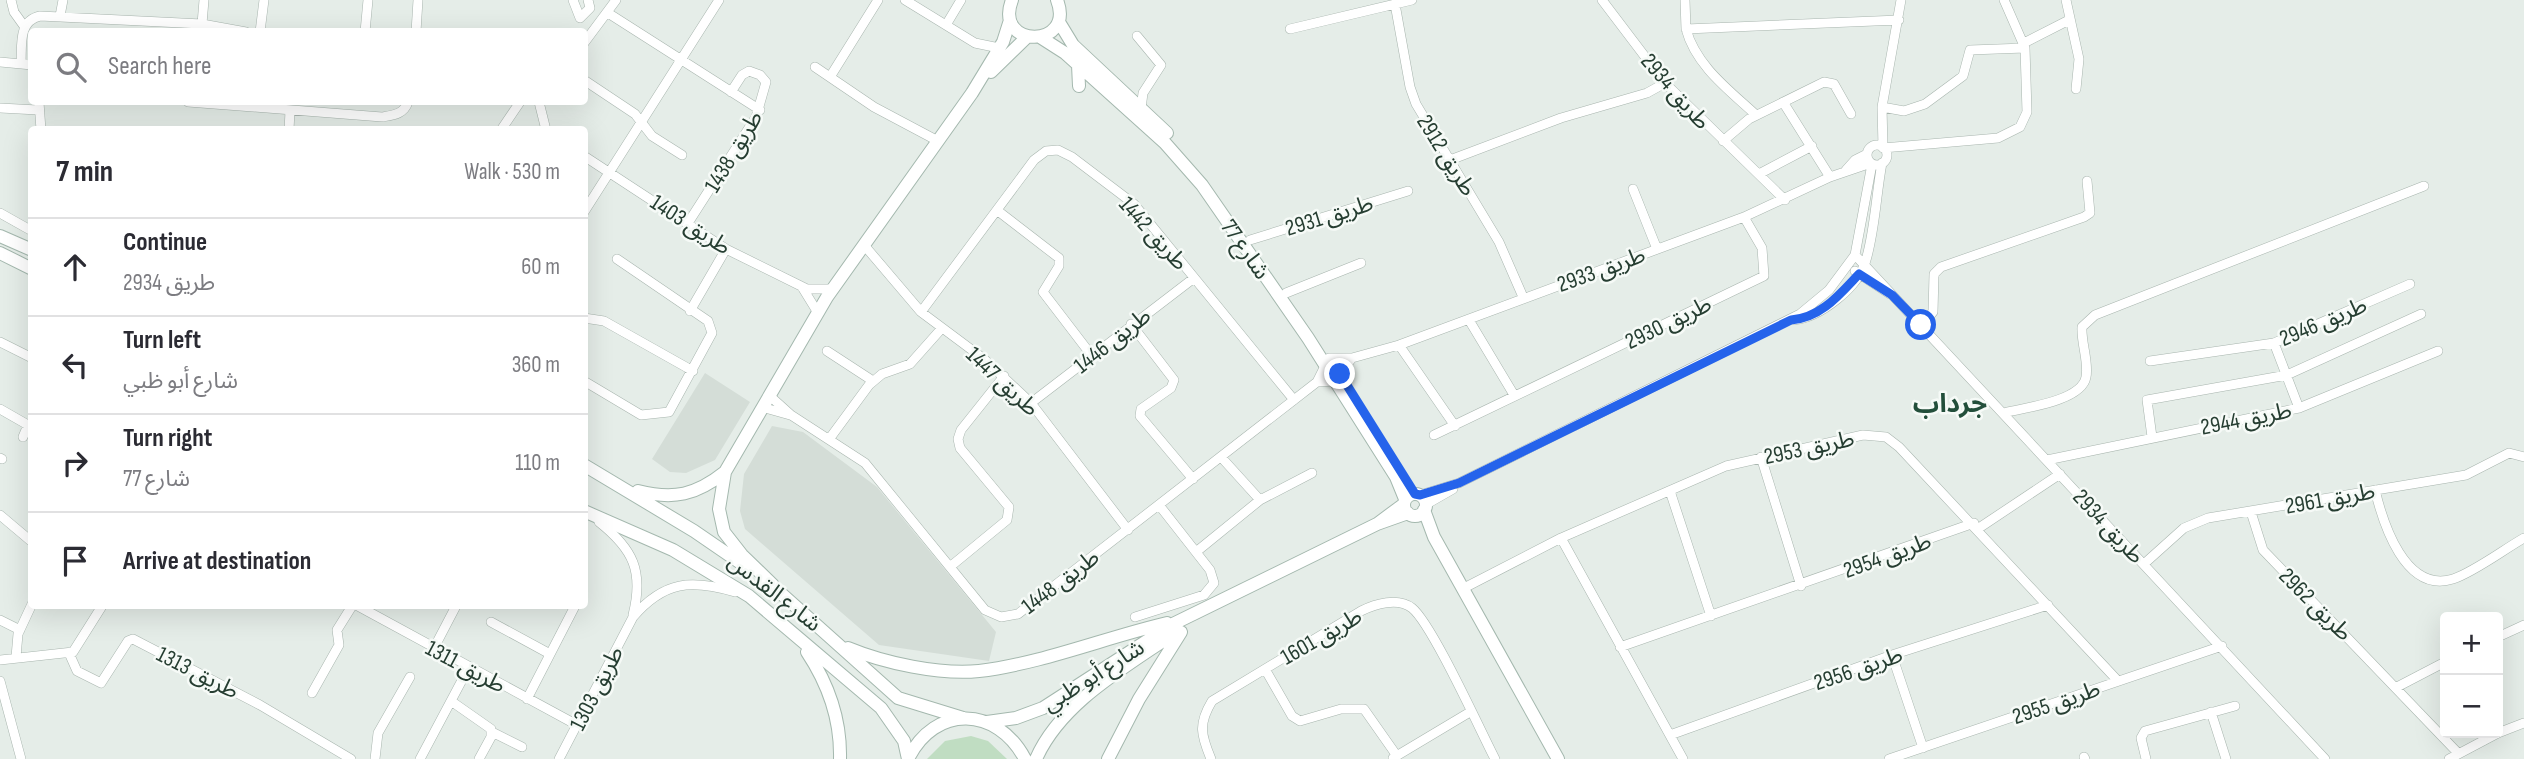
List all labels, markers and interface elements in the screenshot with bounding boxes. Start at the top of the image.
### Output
search box [28,28,588,105]
icon: search [52,48,90,86]
street label: طريق 2934 [1634,48,1716,136]
text: Search here [108,51,211,82]
street label: طريق 1438 [699,105,769,198]
street label: طريق 2912 [1410,110,1482,201]
text: 7 min [56,154,113,190]
text: Walk · 530 m [464,158,560,186]
street label: طريق 1403 [645,188,736,261]
street label: طريق 2931 [1282,189,1377,243]
street label: طريق 1442 [1113,191,1194,277]
street label: شارع 77 [1213,214,1276,286]
text: Continue [123,227,207,258]
street label: طريق 2933 [1553,241,1649,299]
icon: ahead [56,248,94,286]
text: 60 m [521,253,560,281]
text: طريق 2934 [123,269,215,297]
street label: طريق 2930 [1621,290,1716,356]
street label: طريق 2946 [2275,291,2371,353]
street label: طريق 1446 [1068,302,1157,380]
route start [1905,309,1936,340]
text: Turn left [123,325,201,356]
street label: طريق 1447 [960,341,1045,423]
icon: left [56,346,94,384]
text: 360 m [512,351,560,379]
route end [1324,358,1355,389]
text: شارع أبو ظبي [123,367,238,395]
district label: جرداب [1913,389,1987,420]
street label: طريق 2944 [2198,396,2294,442]
text: Turn right [123,423,212,454]
street label: طريق 2953 [1761,425,1857,471]
icon: right [56,444,94,482]
text: 110 m [515,449,560,477]
text: شارع 77 [123,465,190,493]
street label: طريق 2961 [2283,477,2377,521]
street label: طريق 2934 [2067,483,2150,570]
street label: طريق 2954 [1839,527,1935,585]
icon: arrive [56,542,94,580]
street label: طريق 1448 [1016,543,1105,620]
text: Arrive at destination [123,546,311,577]
street label: شارع القدس [721,547,827,640]
street label: طريق 2962 [2273,562,2358,647]
street label: طريق 1601 [1276,602,1367,671]
map controls [2440,612,2503,738]
button: + [2440,612,2503,675]
street label: شارع أبو ظبي [1037,633,1151,720]
street label: طريق 1311 [421,634,510,700]
street label: طريق 1313 [152,640,243,705]
street label: طريق 2956 [1810,641,1906,697]
street label: طريق 1303 [564,642,630,735]
street label: طريق 2955 [2009,675,2104,731]
button: − [2440,675,2503,738]

